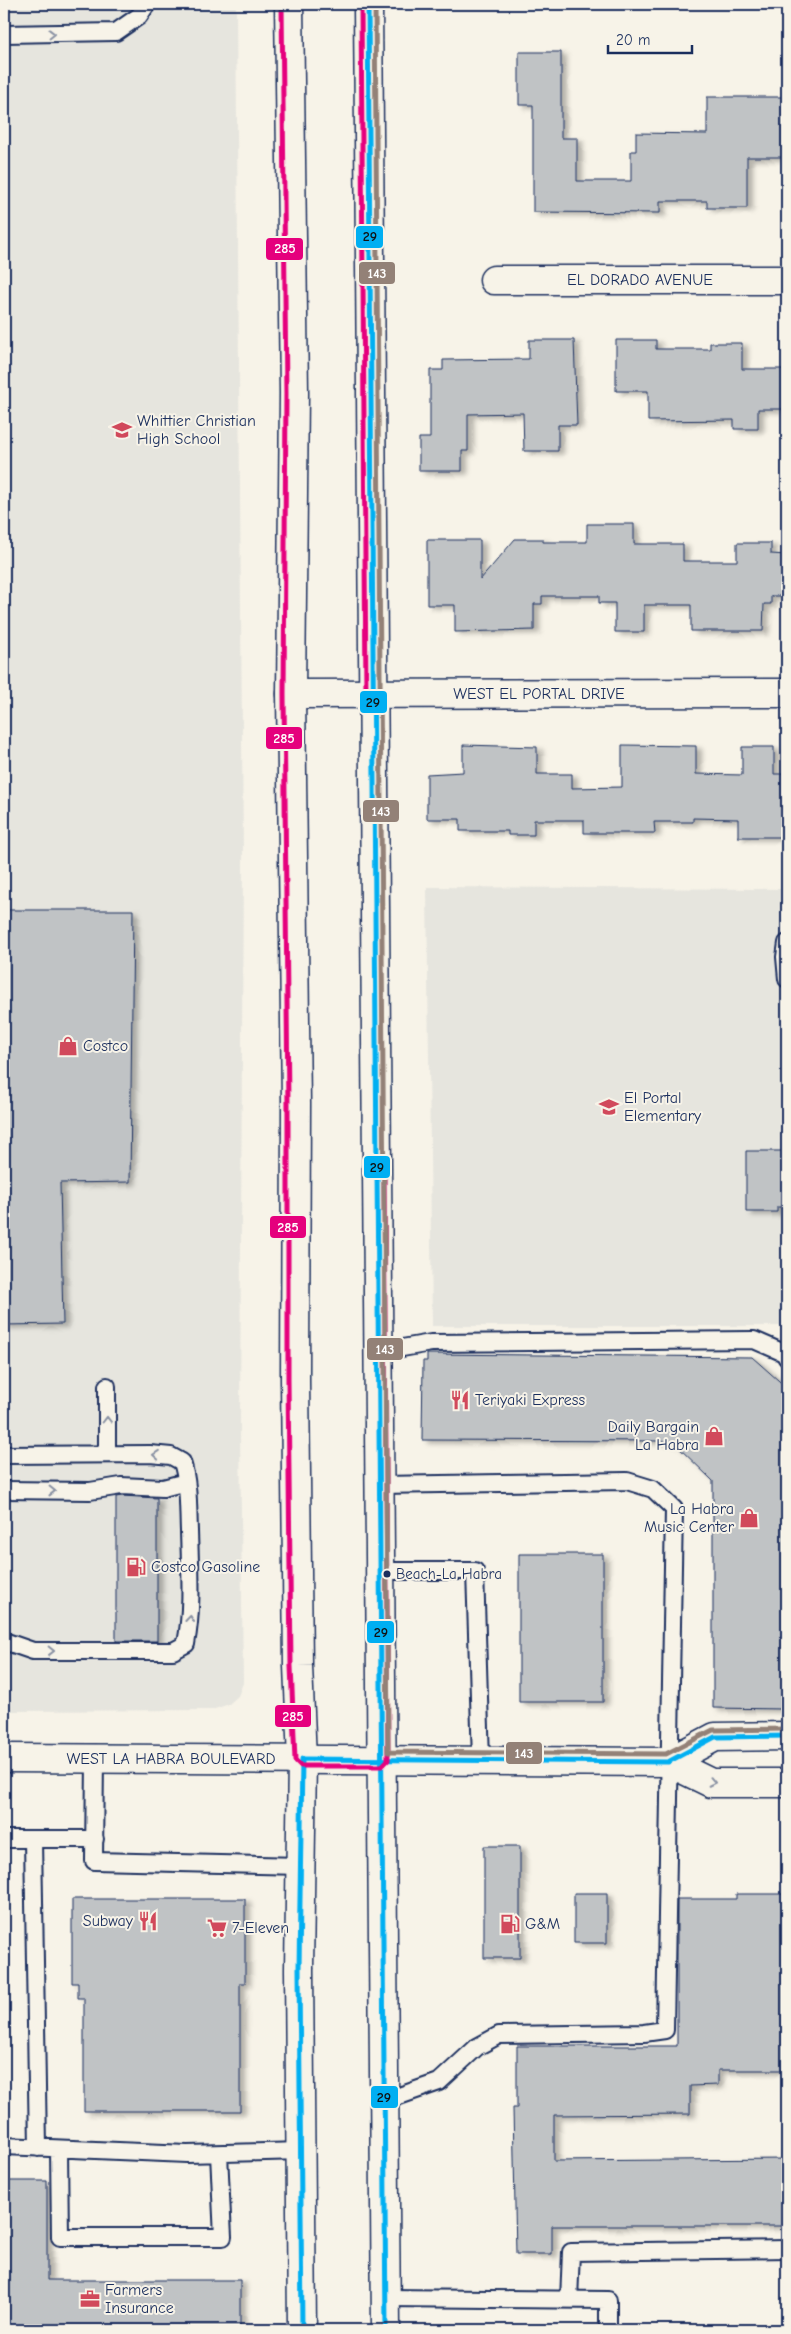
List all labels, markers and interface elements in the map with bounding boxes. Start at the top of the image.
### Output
scale bar [608,22,692,54]
one-way arrow [49,29,57,39]
text: 20 m [616,31,650,49]
line badge: 29 [355,225,384,249]
text: 29 [363,228,377,245]
line badge: 285 [265,237,304,261]
text: 285 [274,240,296,257]
line badge: 143 [358,261,396,285]
text: 143 [368,265,387,282]
street label: EL DORADO AVENUE [567,271,713,289]
place label: Whittier Christian High School [137,412,256,448]
school or university icon: Whittier Christian High School [111,419,133,441]
street label: WEST EL PORTAL DRIVE [453,685,625,703]
line badge: 29 [359,690,388,714]
text: 29 [366,694,380,711]
line badge: 285 [265,726,303,750]
text: 285 [273,730,295,747]
line badge: 143 [362,799,400,823]
text: 143 [372,803,391,820]
shop icon: Costco [57,1035,79,1057]
place label: Costco [83,1037,128,1055]
place label: El Portal Elementary [624,1089,702,1125]
school or university icon: El Portal Elementary [598,1096,620,1118]
line badge: 29 [363,1155,391,1179]
text: 29 [370,1159,384,1176]
line badge: 285 [269,1215,307,1239]
text: 285 [277,1219,299,1236]
line badge: 143 [366,1337,404,1361]
text: 143 [376,1341,395,1358]
restaurant icon: Teriyaki Express [449,1389,471,1411]
place label: Teriyaki Express [475,1391,585,1409]
one-way arrow [102,1416,112,1424]
place label: Daily Bargain La Habra [608,1418,699,1454]
shop icon: Daily Bargain La Habra [703,1425,725,1447]
one-way arrow [151,1449,159,1460]
one-way arrow [49,1486,57,1496]
place label: La Habra Music Center [644,1500,735,1536]
shop icon: La Habra Music Center [738,1507,760,1529]
fuel station icon: Costco Gasoline [125,1556,147,1578]
place label: Costco Gasoline [151,1558,260,1576]
place label: Beach-La Habra [396,1565,502,1583]
marker: Beach-La Habra [382,1569,392,1579]
one-way arrow [184,1615,195,1623]
line badge: 29 [366,1620,395,1644]
text: 29 [374,1624,388,1641]
one-way arrow [47,1646,55,1657]
line badge: 285 [274,1704,312,1728]
text: 285 [282,1708,304,1725]
line badge: 143 [505,1741,543,1765]
text: 143 [515,1745,534,1762]
street label: WEST LA HABRA BOULEVARD [66,1750,276,1768]
one-way arrow [708,1776,716,1786]
restaurant icon: Subway [137,1910,159,1932]
place label: Subway [83,1912,134,1930]
fuel station icon: G&M [499,1913,521,1935]
place label: G&M [525,1915,560,1933]
supermarket icon: 7-Eleven [206,1917,228,1939]
place label: 7-Eleven [232,1919,289,1937]
line badge: 29 [370,2085,399,2109]
text: 29 [377,2089,391,2106]
place label: Farmers Insurance [105,2281,174,2317]
office icon: Farmers Insurance [79,2288,101,2310]

